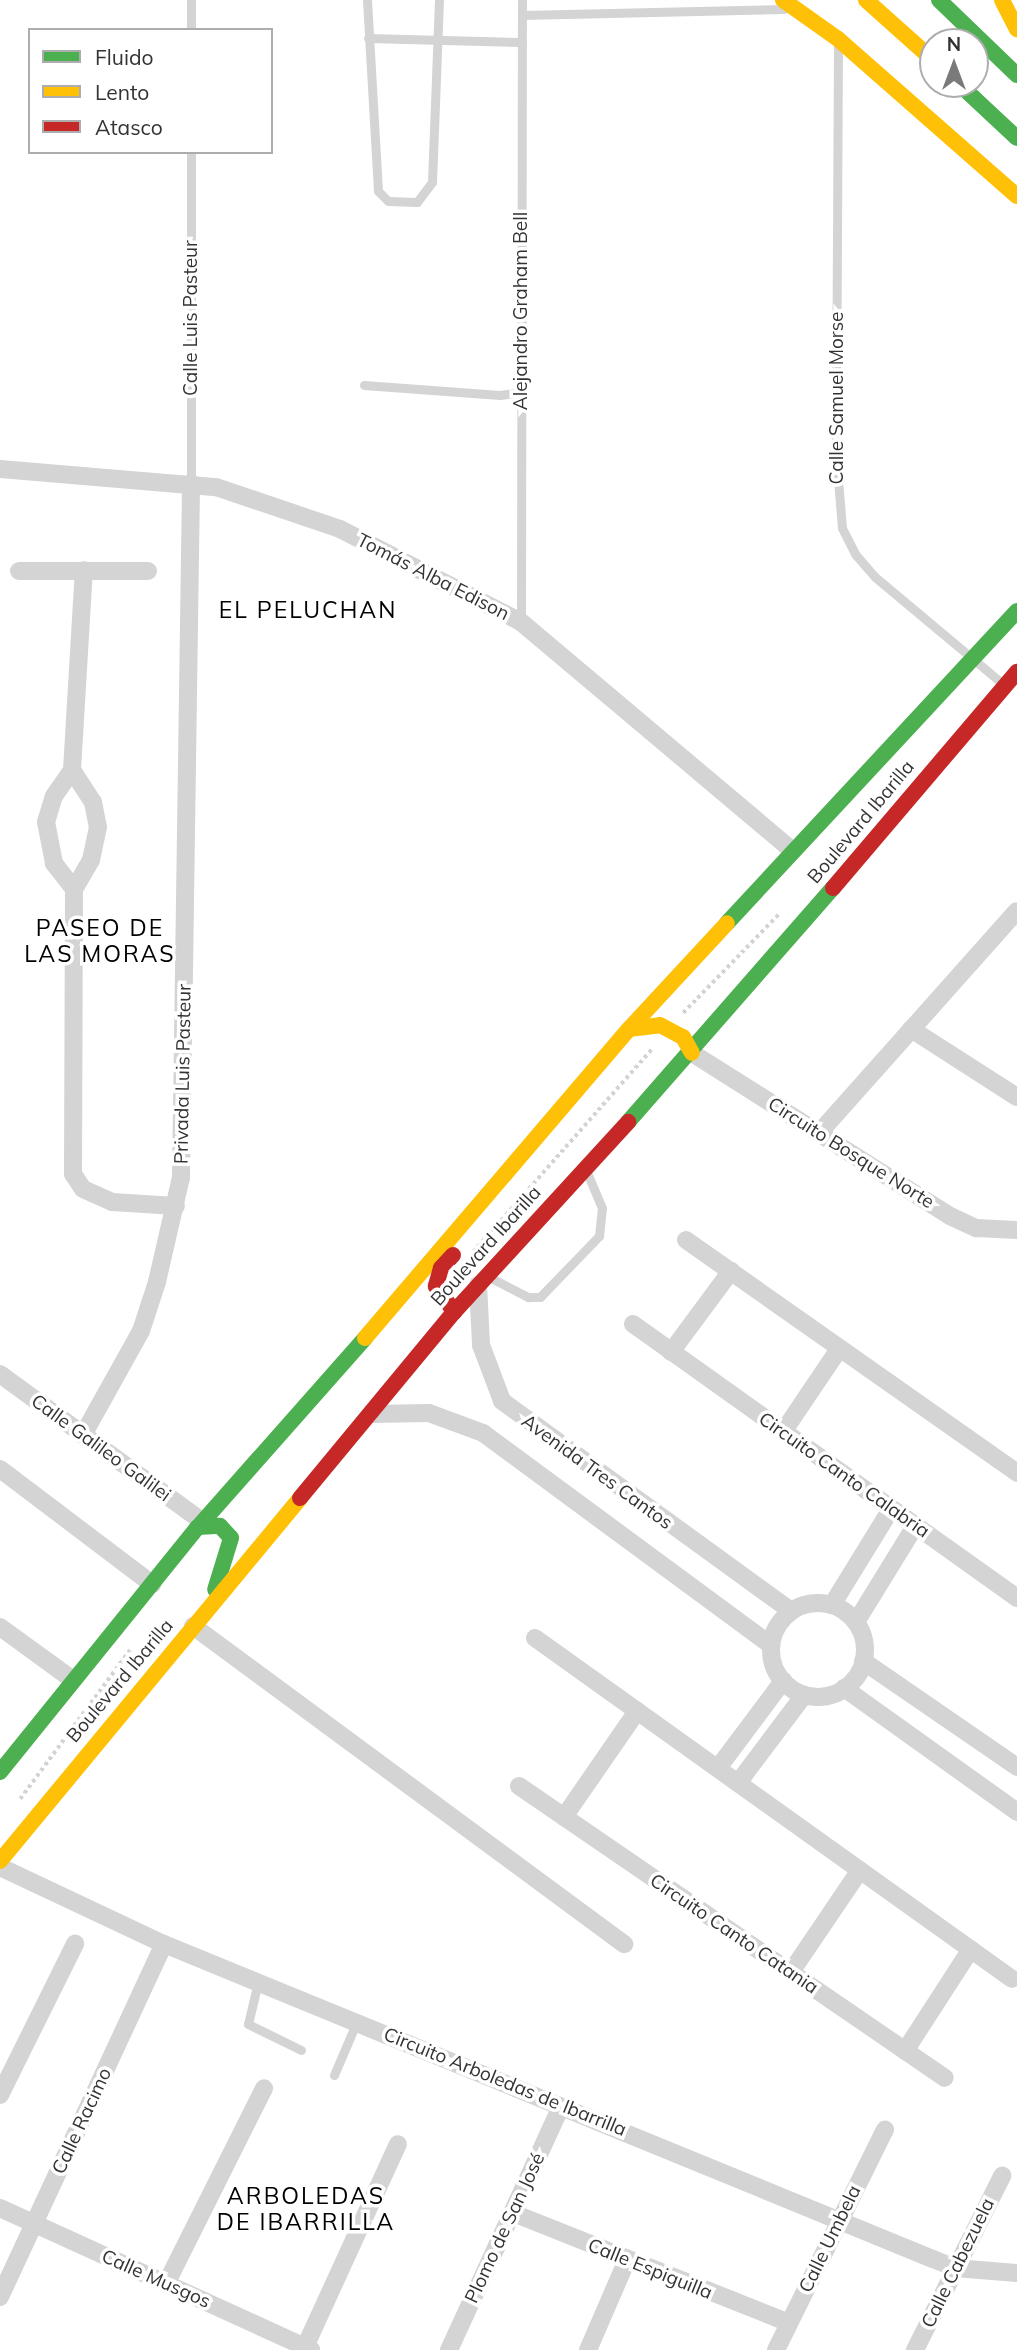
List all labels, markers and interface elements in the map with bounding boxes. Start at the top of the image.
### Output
legend [28,28,273,154]
north arrow [919,28,989,98]
text: N [947,32,961,56]
text: Fluido [95,44,154,70]
text: Lento [95,79,149,105]
text: Atasco [95,114,163,140]
street label: Alejandro Graham Bell [510,212,532,410]
street label: Calle Luis Pasteur [180,240,202,396]
street label: Calle Samuel Morse [826,312,848,484]
street label: Tomás Alba Edison [353,529,513,625]
district label: EL PELUCHAN [220,596,396,624]
street label: Boulevard Ibarilla [803,756,919,888]
district label: PASEO DE LAS MORAS [25,914,175,968]
street label: Privada Luis Pasteur [170,984,196,1164]
street label: Circuito Bosque Norte [764,1093,938,1213]
street label: Boulevard Ibarilla [426,1181,546,1311]
street label: Calle Galileo Galilei [27,1390,175,1506]
street label: Circuito Canto Calabria [754,1407,934,1543]
street label: Avenida Tres Cantos [517,1410,677,1534]
street label: Boulevard Ibarilla [62,1615,178,1747]
street label: Circuito Canto Catania [645,1869,823,1999]
street label: Circuito Arboledas de Ibarrilla [380,2023,630,2141]
street label: Calle Racimo [47,2064,117,2178]
street label: Plomo de San José [460,2149,550,2307]
district label: ARBOLEDAS DE IBARRILLA [218,2182,394,2236]
street label: Calle Umbela [794,2182,866,2296]
street label: Calle Cabezuela [917,2195,999,2331]
street label: Calle Espiguilla [584,2234,716,2304]
street label: Calle Musgos [98,2245,214,2313]

